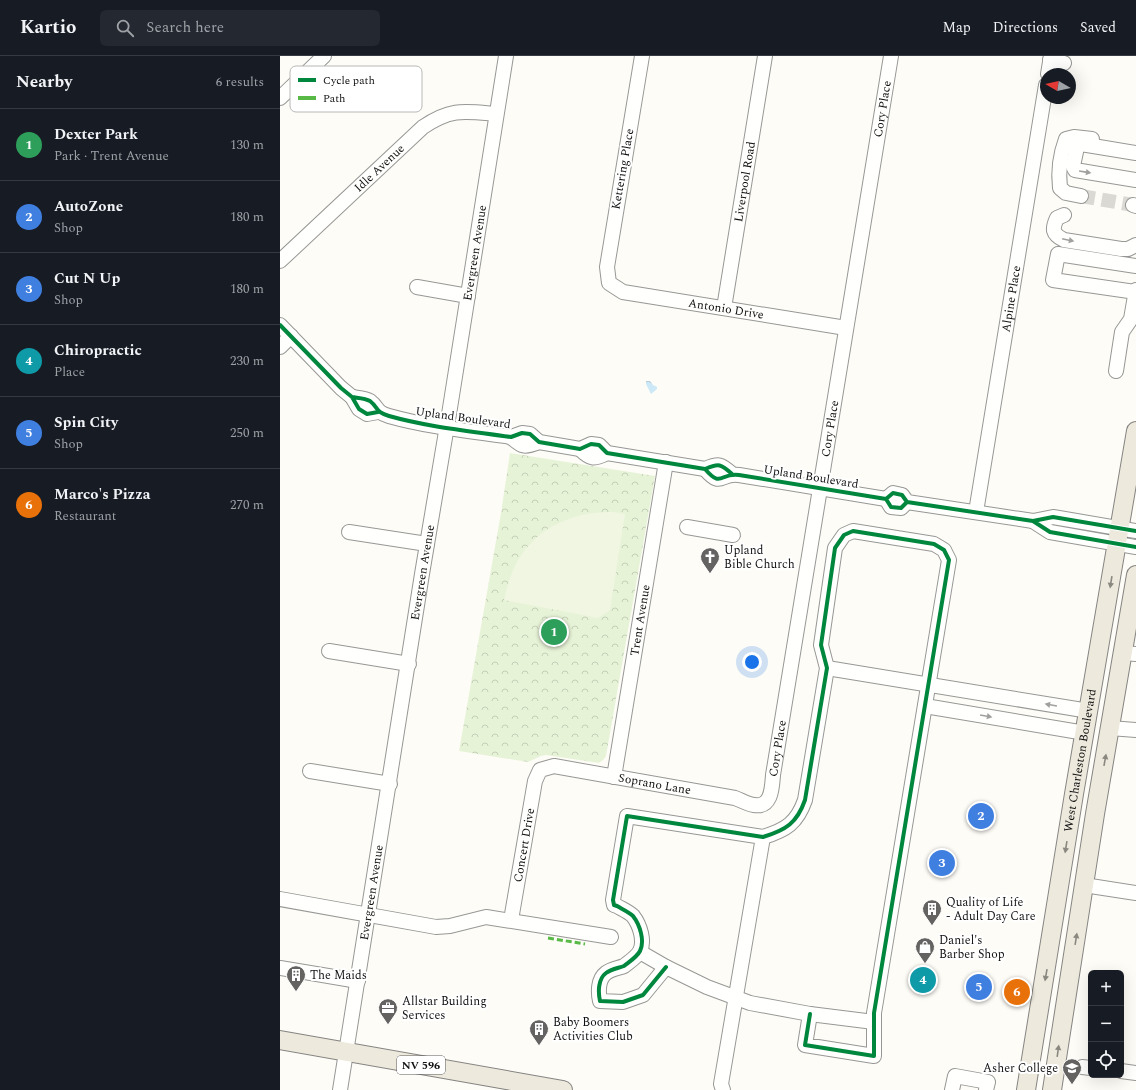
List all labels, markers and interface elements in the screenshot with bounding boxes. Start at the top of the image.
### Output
search box [100,10,380,46]
text: Kartio [20,13,76,42]
text: Search here [146,16,224,39]
icon: search [114,17,136,39]
text: Map [943,17,971,38]
text: Directions [993,17,1058,38]
text: Saved [1080,17,1116,38]
legend [290,66,422,112]
north arrow [1040,68,1076,104]
text: Nearby [16,69,72,95]
text: 6 results [216,72,264,92]
text: Cycle path [323,72,375,89]
street label: Cory Place [868,79,896,139]
text: Path [323,90,345,107]
text: Dexter Park [54,123,138,146]
street label: Kettering Place [607,127,640,211]
text: 1 [25,135,33,155]
text: 130 m [230,135,264,155]
street label: Idle Avenue [350,139,409,197]
street label: Liverpool Road [729,140,760,223]
text: Park · Trent Avenue [54,146,169,166]
one-way arrow [1079,169,1091,175]
text: AutoZone [54,195,123,218]
street label: Evergreen Avenue [458,203,492,302]
text: 2 [25,207,33,227]
text: 180 m [230,207,264,227]
text: Shop [54,218,83,238]
one-way arrow [1062,237,1074,243]
street label: Alpine Place [996,264,1026,334]
text: Cut N Up [54,267,120,290]
text: 3 [25,279,33,299]
text: 180 m [230,279,264,299]
text: Shop [54,290,83,310]
street label: Antonio Drive [687,293,765,324]
text: Chiropractic [54,339,142,362]
text: 4 [25,351,33,371]
text: 230 m [230,351,264,371]
text: Place [54,362,85,382]
street label: Cory Place [816,399,844,458]
street label: Upland Boulevard [414,402,512,434]
text: Spin City [54,411,118,434]
text: 5 [25,423,33,443]
text: 250 m [230,423,264,443]
text: Shop [54,434,83,454]
street label: Upland Boulevard [762,460,860,494]
text: Marco's Pizza [54,483,150,506]
text: 6 [25,495,33,515]
text: 270 m [230,495,264,515]
text: Restaurant [54,506,116,526]
street label: Evergreen Avenue [405,523,440,622]
place label: Upland Bible Church [724,541,795,574]
church icon: Upland Bible Church [699,546,721,574]
one-way arrow [1108,576,1114,588]
street label: Trent Avenue [625,583,655,657]
pin: 1 [541,617,567,647]
your location [742,652,762,672]
street label: West Charleston Boulevard [1058,687,1101,833]
one-way arrow [1044,702,1057,708]
one-way arrow [979,713,992,719]
street label: Cory Place [763,718,791,778]
one-way arrow [1102,754,1108,766]
street label: Soprano Lane [617,768,693,800]
pin: 2 [968,801,994,831]
street label: Concert Drive [508,806,540,884]
one-way arrow [1063,841,1069,853]
street label: Evergreen Avenue [354,843,388,942]
pin: 3 [929,848,955,878]
place label: Quality of Life - Adult Day Care [946,893,1036,926]
building icon: Quality of Life - Adult Day Care [921,898,943,926]
place label: Daniel's Barber Shop [939,931,1005,964]
one-way arrow [1073,933,1079,945]
shop icon: Daniel's Barber Shop [914,936,936,964]
building icon: The Maids [285,964,307,992]
pin: 4 [910,965,936,995]
place label: The Maids [310,966,367,985]
one-way arrow [1042,969,1048,981]
map controls [1088,970,1124,1078]
button: + [1088,970,1124,1006]
pin: 5 [966,972,992,1002]
pin: 6 [1004,977,1030,1007]
place label: Allstar Building Services [402,992,487,1025]
office icon: Allstar Building Services [377,997,399,1025]
button: − [1088,1006,1124,1042]
place label: Baby Boomers Activities Club [553,1013,633,1046]
building icon: Baby Boomers Activities Club [528,1018,550,1046]
button: locate [1088,1042,1124,1078]
one-way arrow [1055,1045,1061,1058]
road number: NV 596 [397,1056,445,1074]
school or university icon: Asher College [1061,1057,1083,1085]
place label: Asher College [983,1059,1058,1078]

